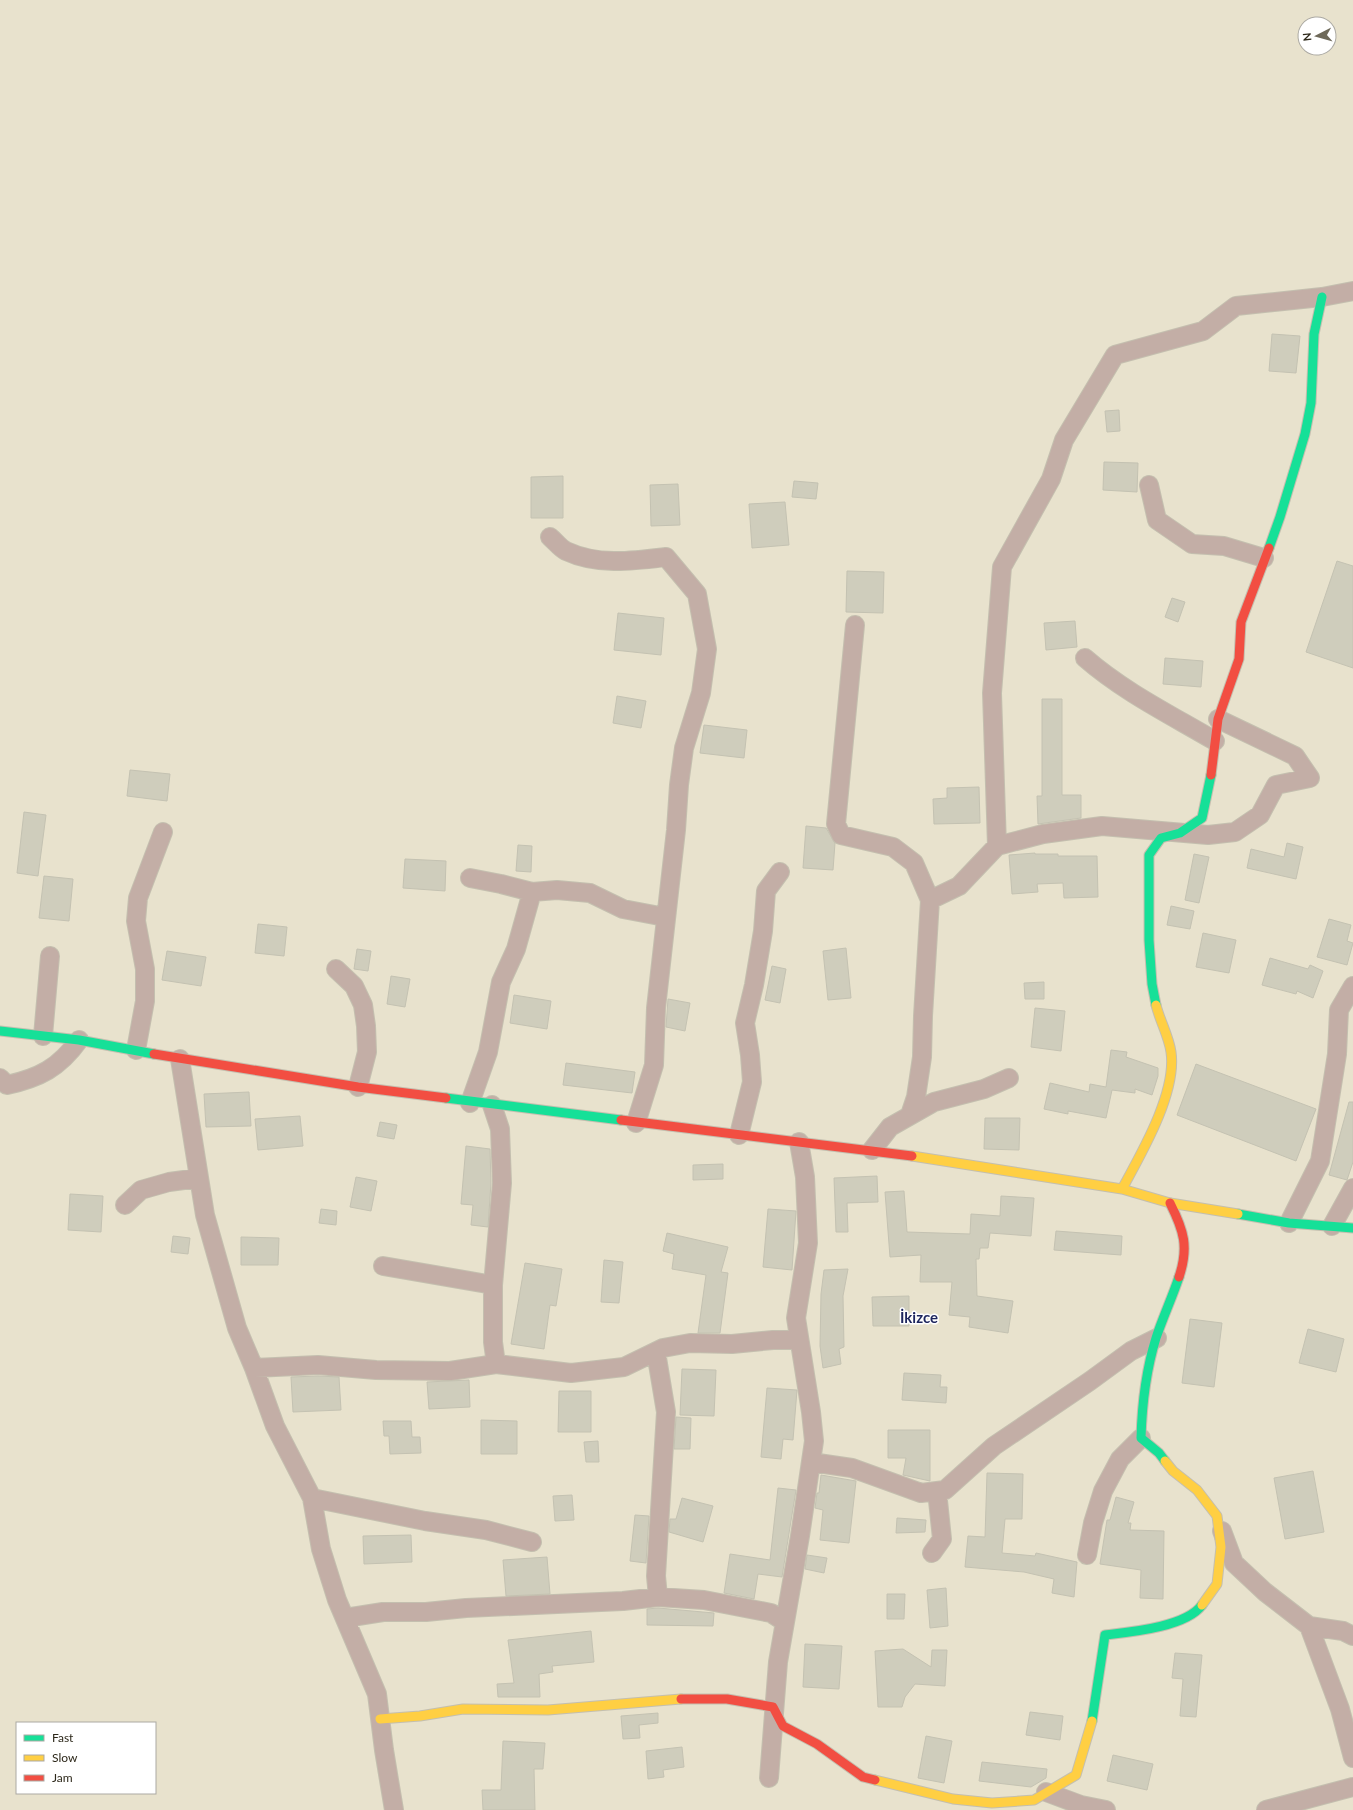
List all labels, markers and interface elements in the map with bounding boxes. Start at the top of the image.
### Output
north arrow [1297,16,1337,56]
text: N [1300,32,1313,42]
district label: İkizce [900,1308,938,1326]
legend [16,1722,156,1794]
text: Fast [52,1730,74,1745]
text: Slow [52,1750,78,1765]
text: Jam [52,1770,73,1785]

